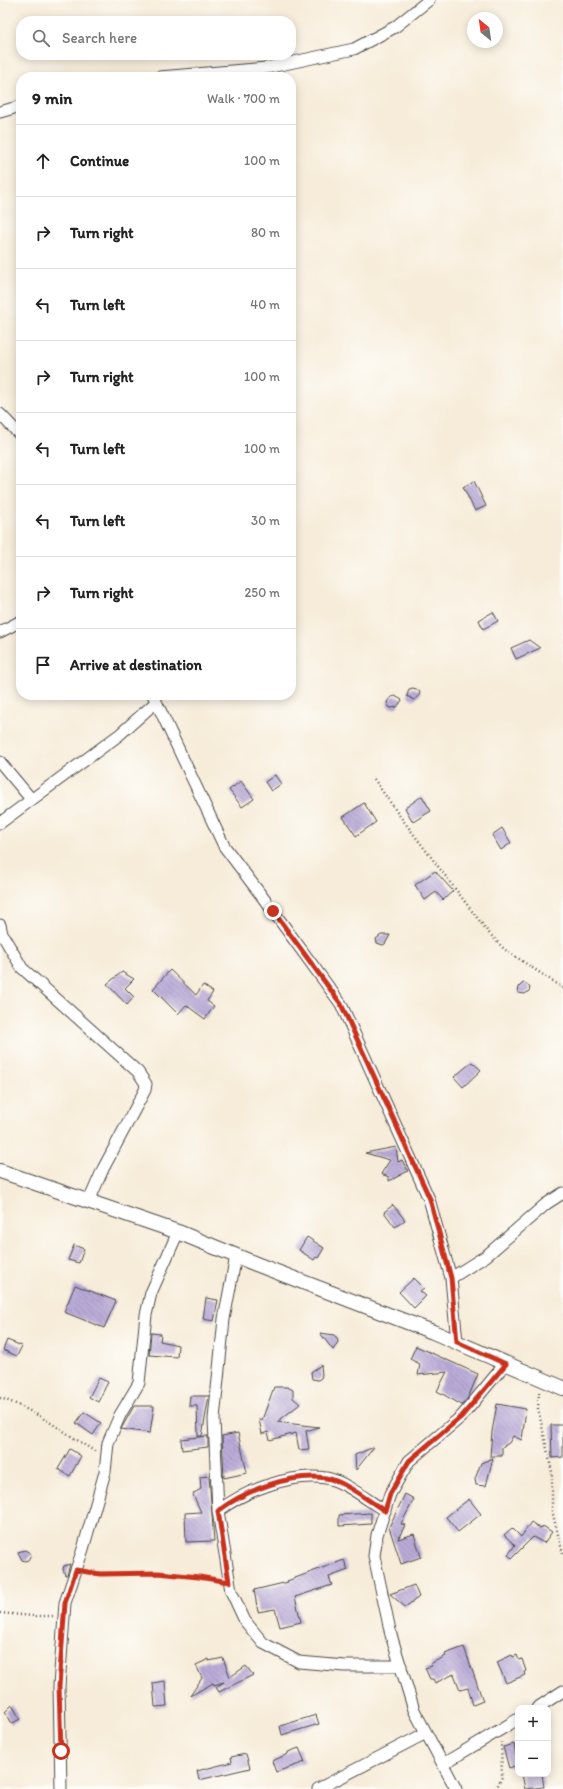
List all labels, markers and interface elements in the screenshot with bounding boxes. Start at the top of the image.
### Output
north arrow [467,12,503,48]
search box [16,16,296,60]
icon: search [30,27,52,49]
text: Search here [62,29,137,47]
text: 9 min [32,88,72,108]
text: Walk · 700 m [207,91,280,106]
icon: ahead [32,150,54,172]
text: Continue [70,152,129,170]
text: 100 m [244,153,280,168]
icon: right [32,222,54,244]
text: Turn right [70,224,134,242]
text: 80 m [251,225,280,240]
icon: left [32,294,54,316]
text: Turn left [70,296,125,314]
text: 40 m [250,297,280,312]
icon: right [32,366,54,388]
text: Turn right [70,368,134,386]
text: 100 m [244,369,280,384]
icon: left [32,438,54,460]
text: Turn left [70,440,125,458]
text: 100 m [244,441,280,456]
icon: left [32,510,54,532]
text: Turn left [70,512,125,530]
text: 30 m [251,513,280,528]
icon: right [32,582,54,604]
text: Turn right [70,584,134,602]
text: 250 m [244,585,280,600]
icon: arrive [32,654,54,676]
text: Arrive at destination [70,656,202,674]
route end [264,902,282,920]
map controls [515,1705,551,1777]
button: + [515,1705,551,1741]
button: − [515,1741,551,1777]
route start [52,1742,70,1760]

